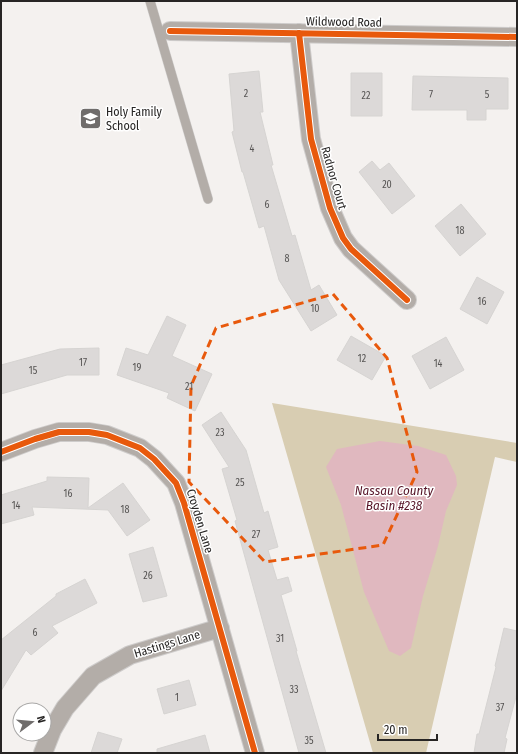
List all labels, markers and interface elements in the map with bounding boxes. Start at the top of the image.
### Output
street label: Wildwood Road [306,14,382,30]
house number: 2 [244,88,249,100]
house number: 7 [429,89,433,101]
house number: 5 [485,89,490,101]
house number: 22 [362,90,371,102]
place label: Holy Family School [106,105,163,133]
school or university icon: Holy Family School [78,106,104,132]
house number: 4 [250,143,255,155]
street label: Radnor Court [318,145,350,211]
house number: 20 [382,179,392,191]
house number: 6 [265,199,270,211]
house number: 18 [456,225,464,237]
house number: 8 [285,253,290,265]
house number: 16 [478,296,486,308]
house number: 10 [310,303,320,315]
house number: 12 [358,353,367,365]
house number: 17 [79,357,87,369]
house number: 14 [434,358,443,370]
house number: 19 [133,362,142,374]
house number: 15 [29,365,38,377]
house number: 21 [185,381,193,393]
house number: 23 [216,427,225,439]
house number: 25 [236,477,245,489]
water label: Nassau County Basin #238 [355,483,435,513]
street label: Croyden Lane [184,487,216,555]
house number: 16 [64,488,72,500]
house number: 14 [12,500,21,512]
house number: 18 [121,504,129,516]
house number: 27 [252,529,260,541]
house number: 26 [143,570,153,582]
house number: 6 [33,627,38,639]
street label: Hastings Lane [132,627,202,661]
house number: 31 [276,633,284,645]
house number: 33 [289,684,299,696]
house number: 1 [175,692,179,704]
north arrow [12,702,52,742]
house number: 37 [496,702,504,714]
text: N [34,714,48,724]
scale bar [378,716,437,742]
text: 20 m [384,723,408,737]
house number: 35 [304,735,314,747]

